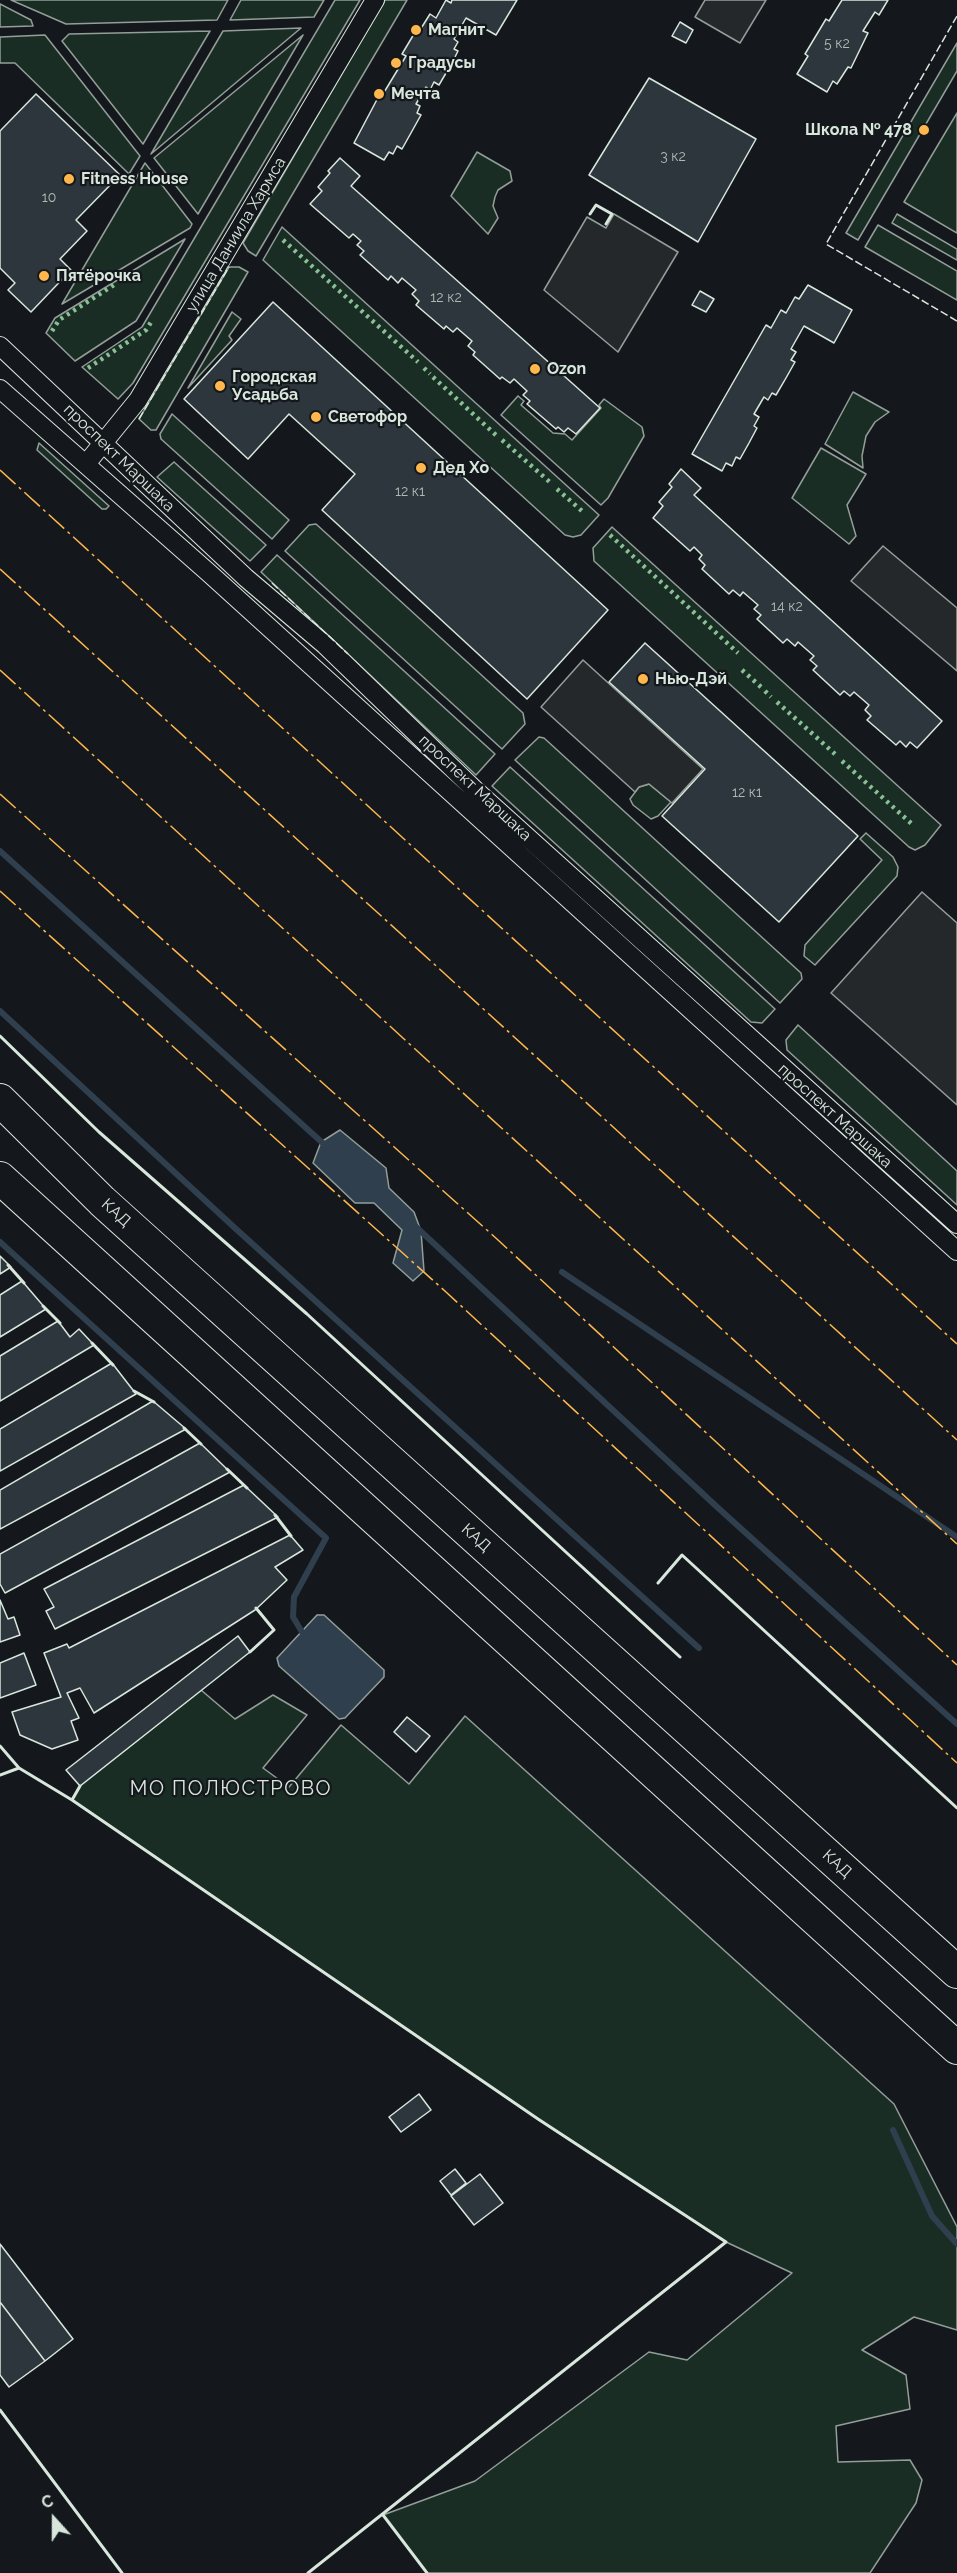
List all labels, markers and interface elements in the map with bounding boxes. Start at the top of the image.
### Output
place label: Магнит [428,20,485,40]
marker: Магнит [409,23,423,37]
house number: 5 к2 [824,36,850,52]
place label: Градусы [408,53,476,73]
marker: Градусы [389,56,403,70]
place label: Мечта [391,84,440,104]
marker: Мечта [372,87,386,101]
place label: Школа № 478 [805,120,912,140]
marker: Школа № 478 [917,123,931,137]
house number: 3 к2 [660,149,686,165]
street label: улица Даниила Хармса [182,154,290,316]
place label: Fitness House [81,169,188,189]
marker: Fitness House [62,172,76,186]
house number: 10 [42,190,56,206]
place label: Пятёрочка [56,266,141,286]
marker: Пятёрочка [37,269,51,283]
house number: 12 к2 [430,290,462,306]
place label: Ozon [547,359,586,379]
marker: Ozon [528,362,542,376]
place label: Городская Усадьба [232,367,316,405]
marker: Городская Усадьба [213,379,227,393]
street label: проспект Маршака [60,400,178,516]
place label: Светофор [328,407,407,427]
marker: Светофор [309,410,323,424]
place label: Дед Хо [433,458,489,478]
marker: Дед Хо [414,461,428,475]
house number: 12 к1 [395,484,425,500]
house number: 14 к2 [771,599,803,615]
place label: Нью-Дэй [655,669,727,689]
marker: Нью-Дэй [636,672,650,686]
street label: проспект Маршака [415,731,535,845]
house number: 12 к1 [732,785,762,801]
street label: проспект Маршака [774,1060,896,1172]
street label: КАД [97,1195,135,1231]
street label: КАД [457,1520,495,1556]
district label: МО ПОЛЮСТРОВО [130,1777,332,1801]
street label: КАД [818,1846,856,1882]
north arrow [24,2489,84,2549]
text: С [39,2491,56,2513]

